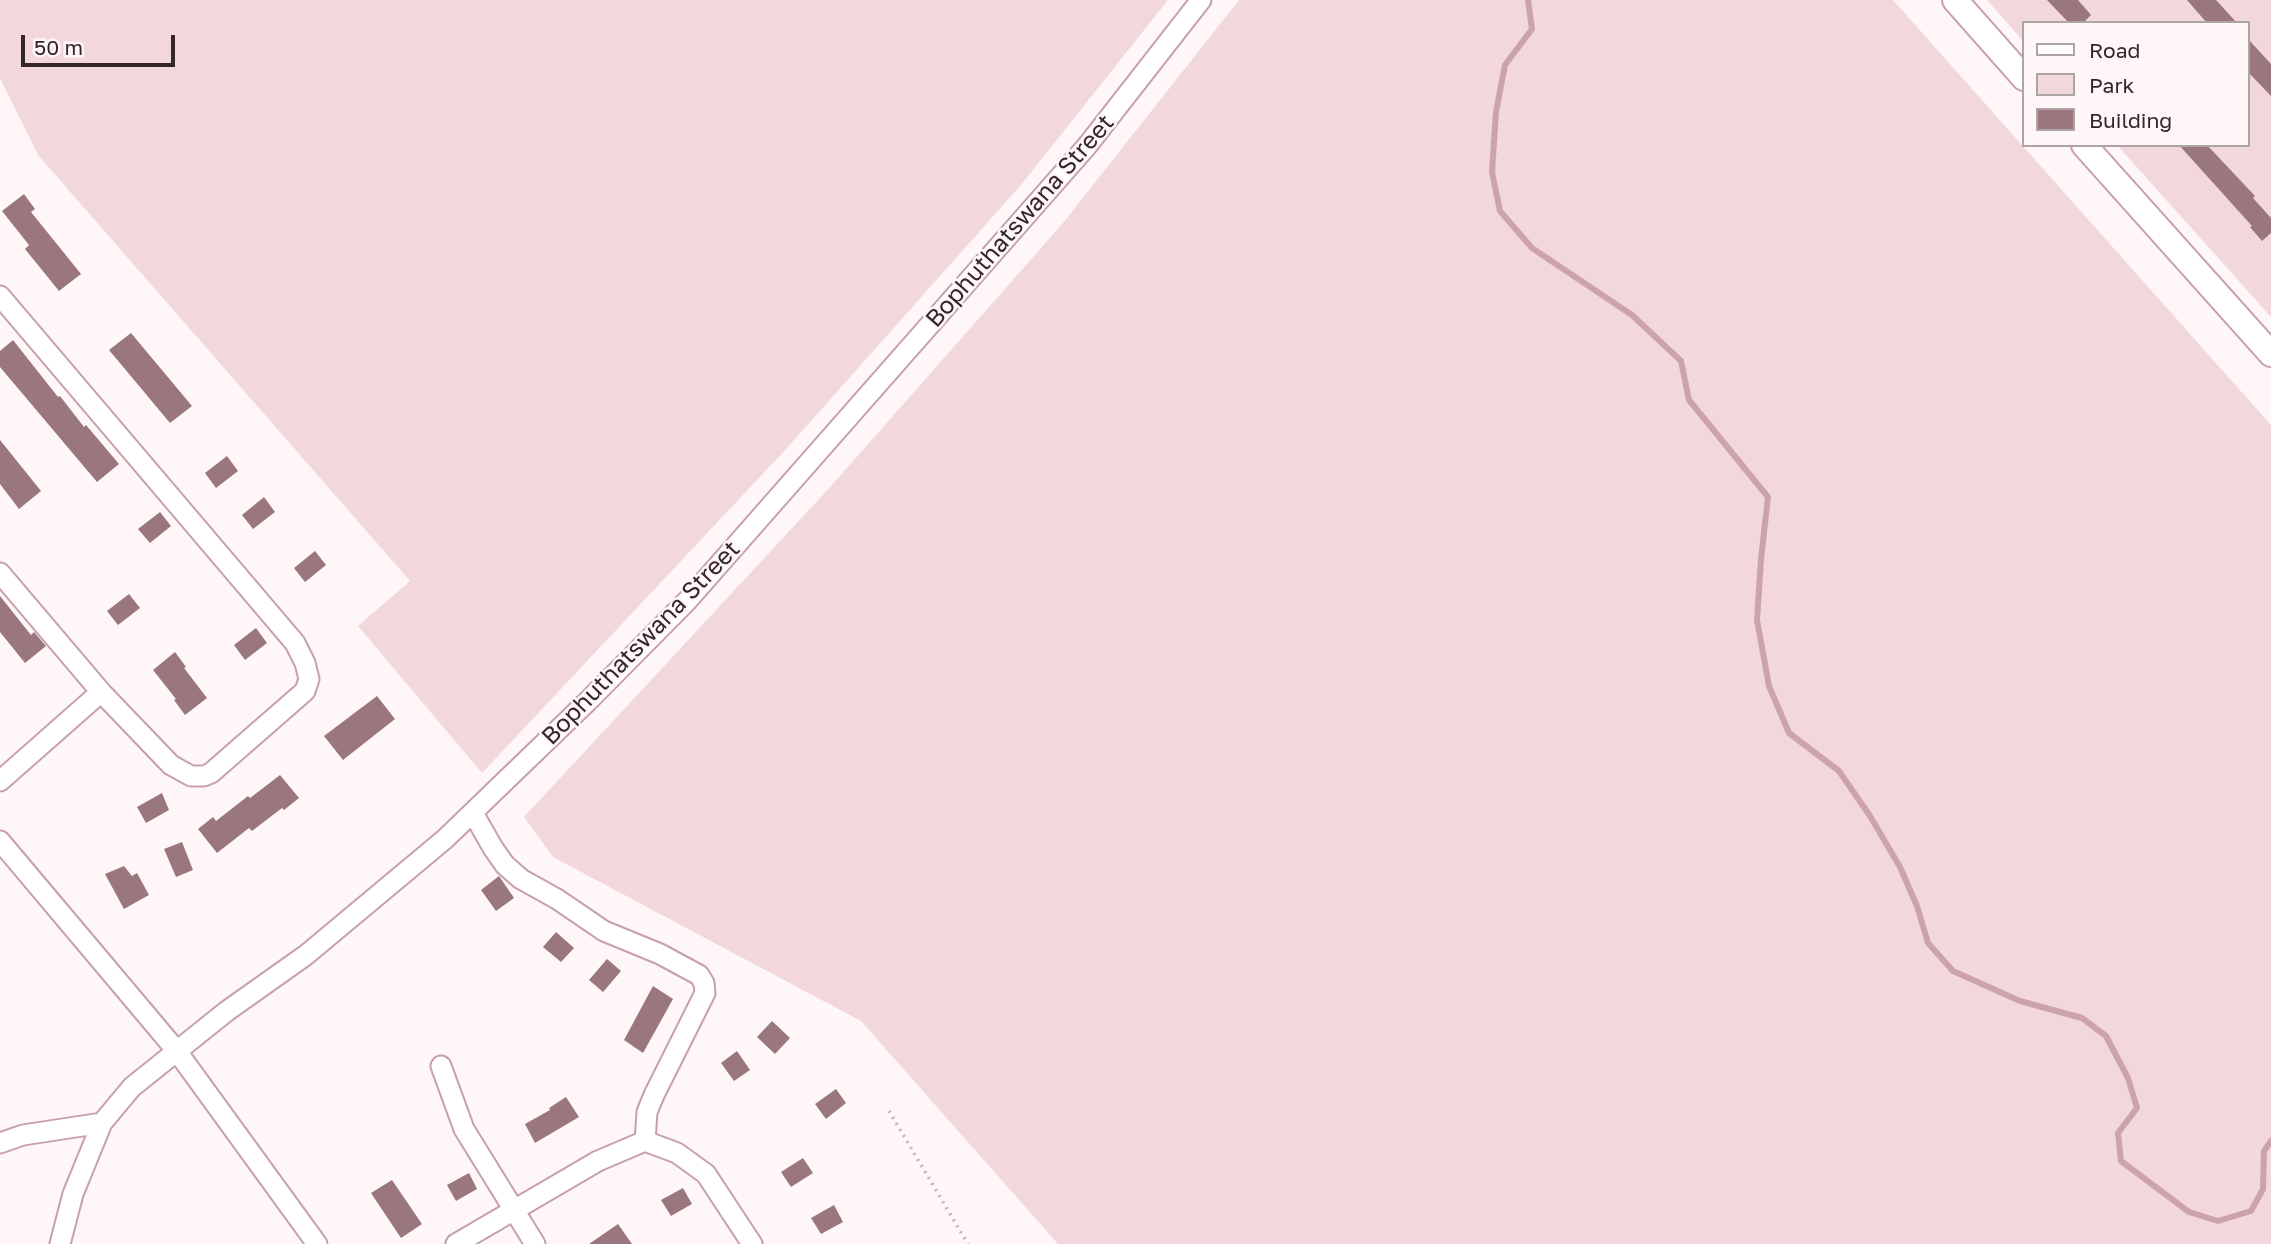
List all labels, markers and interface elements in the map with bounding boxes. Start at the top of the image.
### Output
scale bar [24,21,178,65]
legend [2022,21,2250,147]
text: 50 m [34,34,83,60]
text: Road [2089,37,2140,63]
text: Park [2089,72,2134,98]
text: Building [2089,107,2172,133]
street label: Bophuthatswana Street [920,109,1120,333]
street label: Bophuthatswana Street [536,535,746,751]

